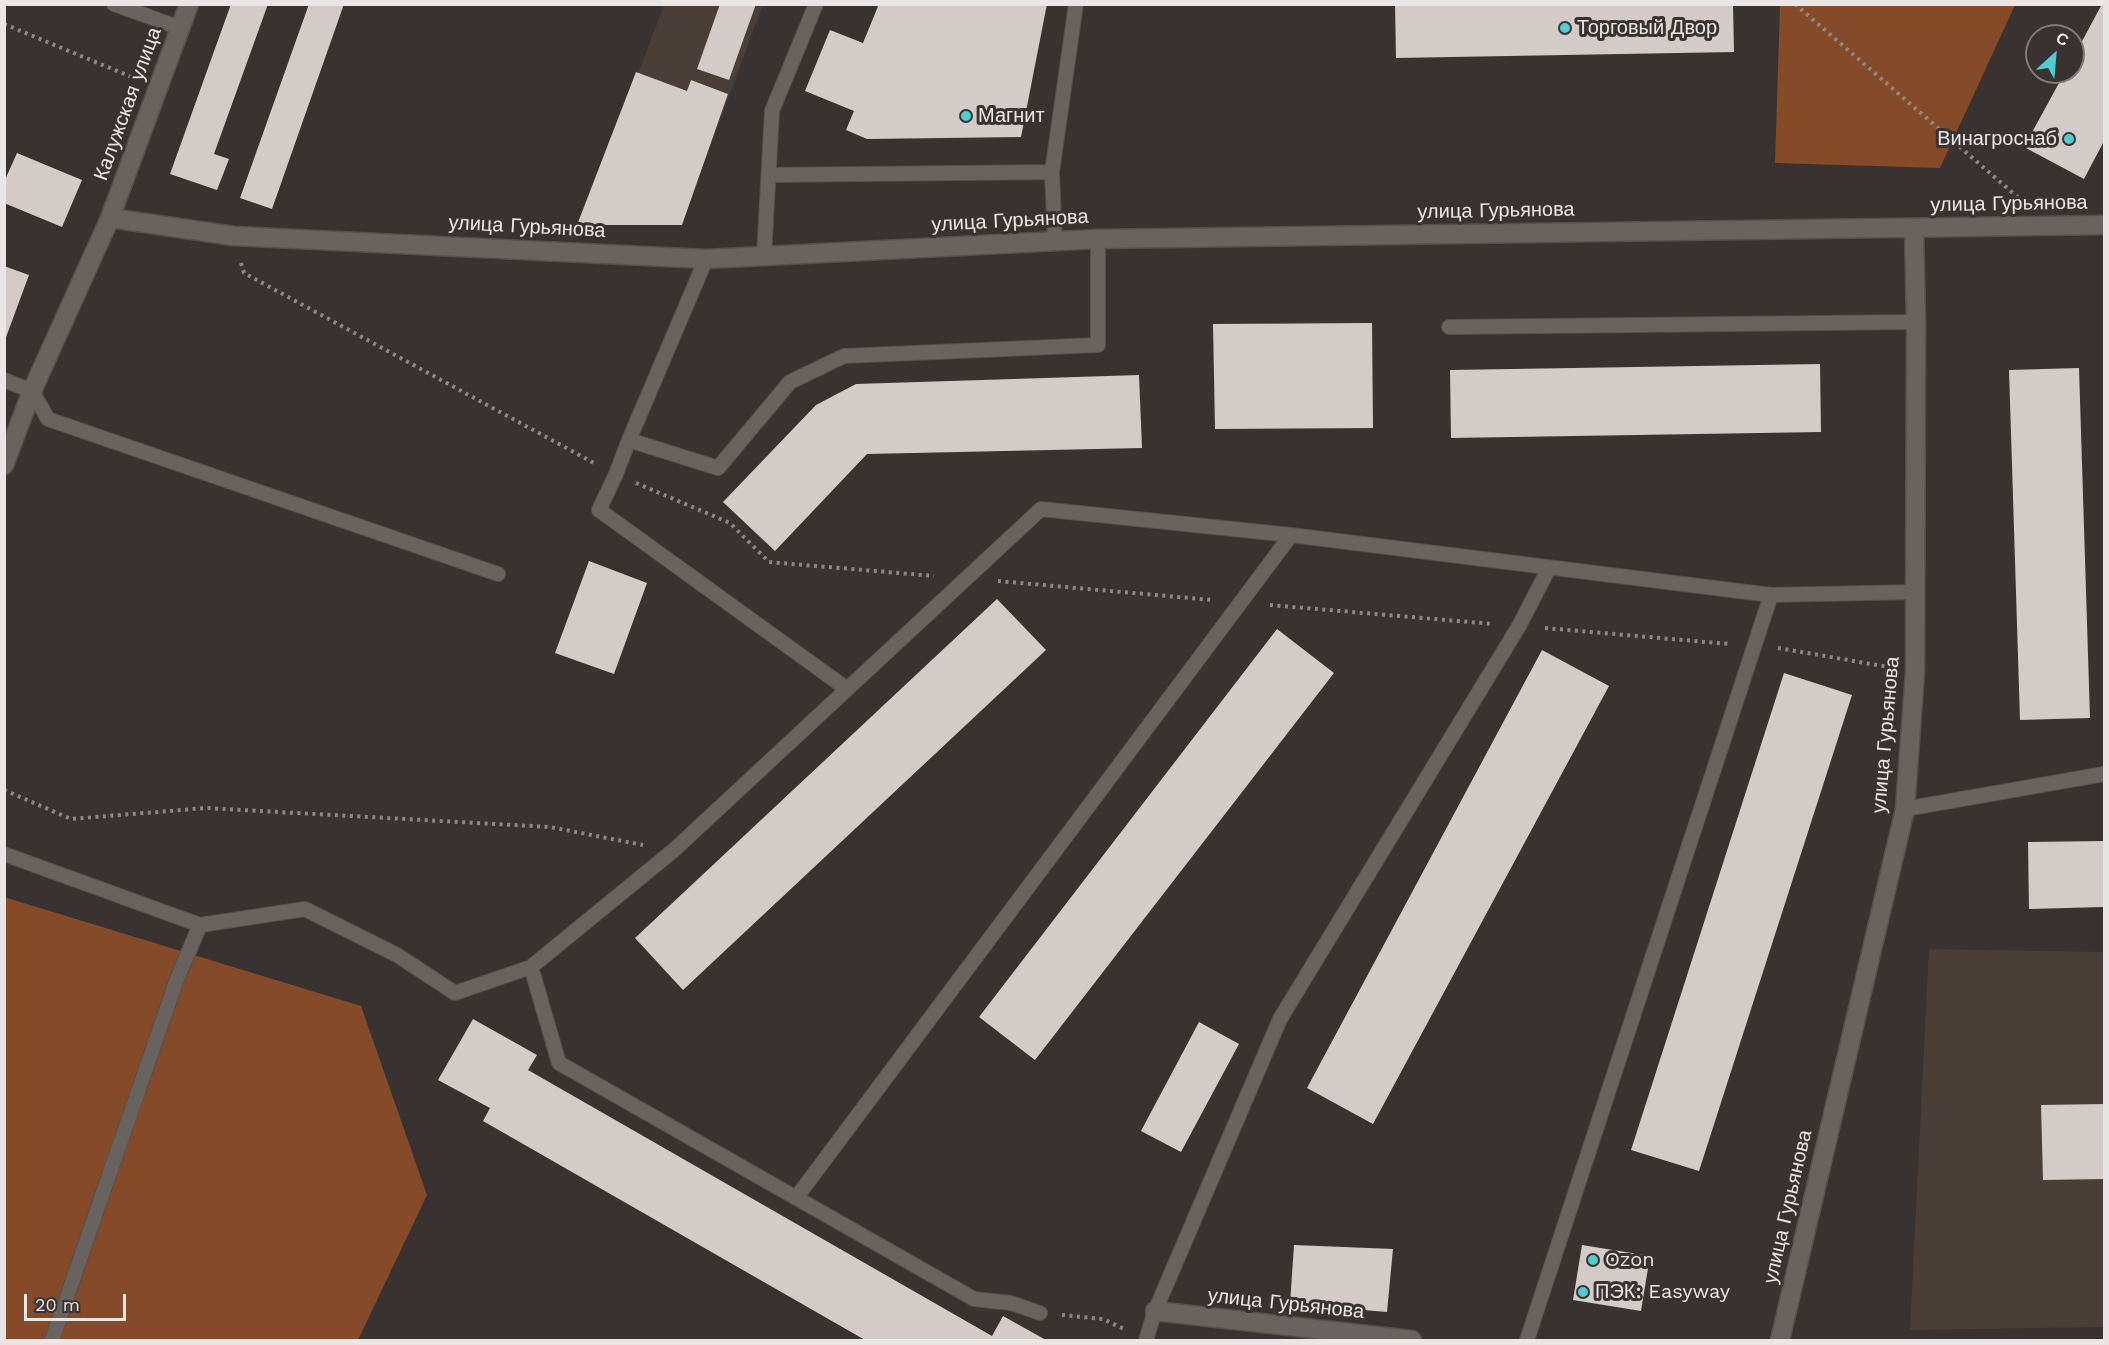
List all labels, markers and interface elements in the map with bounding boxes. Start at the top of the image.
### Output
place label: Торговый Двор [1577,16,1717,40]
marker: Торговый Двор [1558,21,1572,35]
street label: Калужская улица [89,24,167,184]
north arrow [2025,24,2085,84]
text: С [2053,28,2072,50]
place label: Магнит [978,104,1045,128]
marker: Магнит [959,109,973,123]
place label: Винагроснаб [1937,127,2057,151]
marker: Винагроснаб [2062,132,2076,146]
street label: улица Гурьянова [1930,191,2088,217]
street label: улица Гурьянова [1417,198,1575,224]
street label: улица Гурьянова [931,205,1089,237]
street label: улица Гурьянова [448,211,606,243]
street label: улица Гурьянова [1867,656,1905,814]
street label: улица Гурьянова [1759,1128,1817,1286]
place label: Ozon [1605,1248,1655,1272]
marker: Ozon [1586,1253,1600,1267]
place label: ПЭК: Easyway [1595,1280,1730,1304]
scale bar [27,1282,129,1320]
street label: улица Гурьянова [1207,1284,1365,1324]
marker: ПЭК: Easyway [1576,1285,1590,1299]
text: 20 m [35,1294,80,1315]

